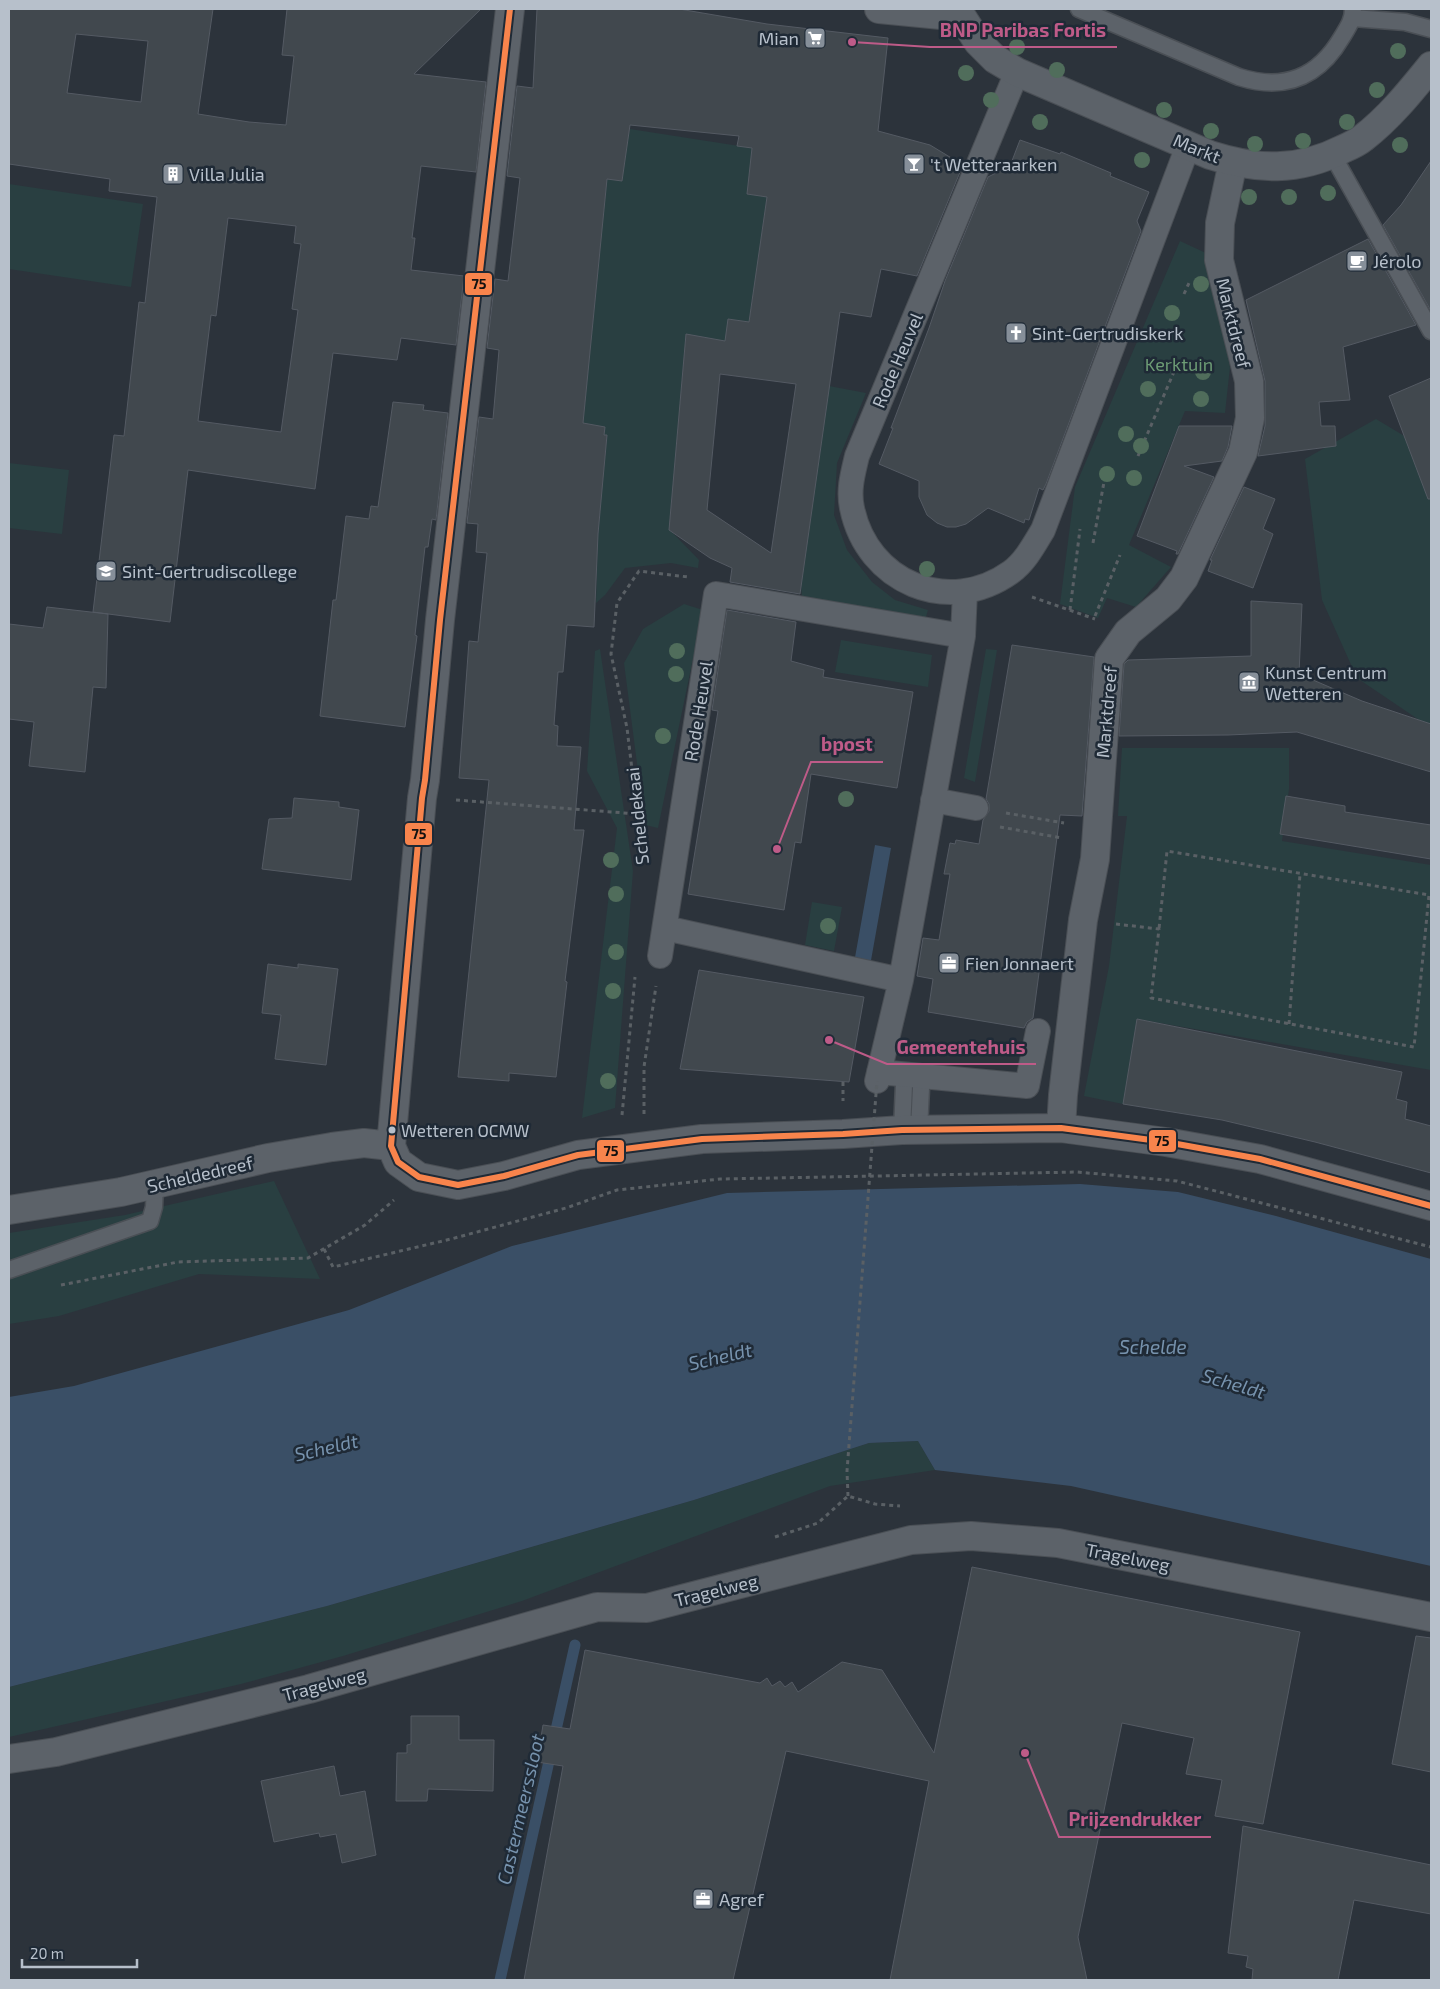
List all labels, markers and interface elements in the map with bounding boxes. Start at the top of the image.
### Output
callout: BNP Paribas Fortis [930,13,1117,47]
text: BNP Paribas Fortis [940,18,1106,41]
supermarket icon: Mian [803,26,827,50]
place label: Mian [758,27,799,49]
street label: Markt [1170,129,1224,167]
bar icon: 't Wetteraarken [902,152,926,176]
place label: 't Wetteraarken [930,153,1057,175]
building icon: Villa Julia [161,162,185,186]
place label: Villa Julia [189,163,265,185]
cafe icon: Jérolo [1345,249,1369,273]
place label: Jérolo [1373,250,1422,272]
line badge: 75 [464,272,493,296]
text: 75 [471,275,487,292]
street label: Marktdreef [1212,276,1256,372]
street label: Rode Heuvel [867,308,927,411]
church icon: Sint-Gertrudiskerk [1004,321,1028,345]
place label: Sint-Gertrudiskerk [1032,322,1183,344]
park label: Kerktuin [1145,353,1213,375]
school or university icon: Sint-Gertrudiscollege [94,559,118,583]
place label: Sint-Gertrudiscollege [122,560,297,582]
street label: Rode Heuvel [679,658,717,763]
place label: Kunst Centrum Wetteren [1265,661,1387,704]
street label: Marktdreef [1091,664,1121,759]
museum icon: Kunst Centrum Wetteren [1237,670,1261,694]
callout: bpost [811,728,883,762]
text: bpost [821,732,873,755]
street label: Scheldekaai [621,766,653,866]
line badge: 75 [404,822,433,846]
text: 75 [411,825,427,842]
office icon: Fien Jonnaert [937,951,961,975]
place label: Fien Jonnaert [965,952,1074,974]
callout: Gemeentehuis [887,1030,1036,1064]
text: Gemeentehuis [896,1035,1026,1058]
place label: Wetteren OCMW [401,1120,530,1140]
marker: Wetteren OCMW [387,1125,397,1135]
line badge: 75 [1148,1129,1177,1153]
text: 75 [1154,1132,1170,1149]
line badge: 75 [596,1139,625,1163]
text: 75 [603,1142,619,1159]
street label: Scheldedreef [145,1151,256,1197]
water label: Schelde [1119,1335,1187,1358]
water label: Scheldt [686,1337,755,1374]
water label: Scheldt [1200,1363,1269,1403]
water label: Scheldt [292,1428,361,1465]
street label: Tragelweg [1084,1538,1172,1576]
street label: Tragelweg [672,1569,760,1611]
street label: Tragelweg [280,1662,368,1706]
water label: Castermeerssloot [491,1731,549,1887]
callout: Prijzendrukker [1059,1803,1211,1837]
text: Prijzendrukker [1069,1807,1201,1830]
office icon: Agref [691,1887,715,1911]
place label: Agref [719,1888,765,1910]
scale bar [22,1936,138,1968]
text: 20 m [30,1944,64,1962]

